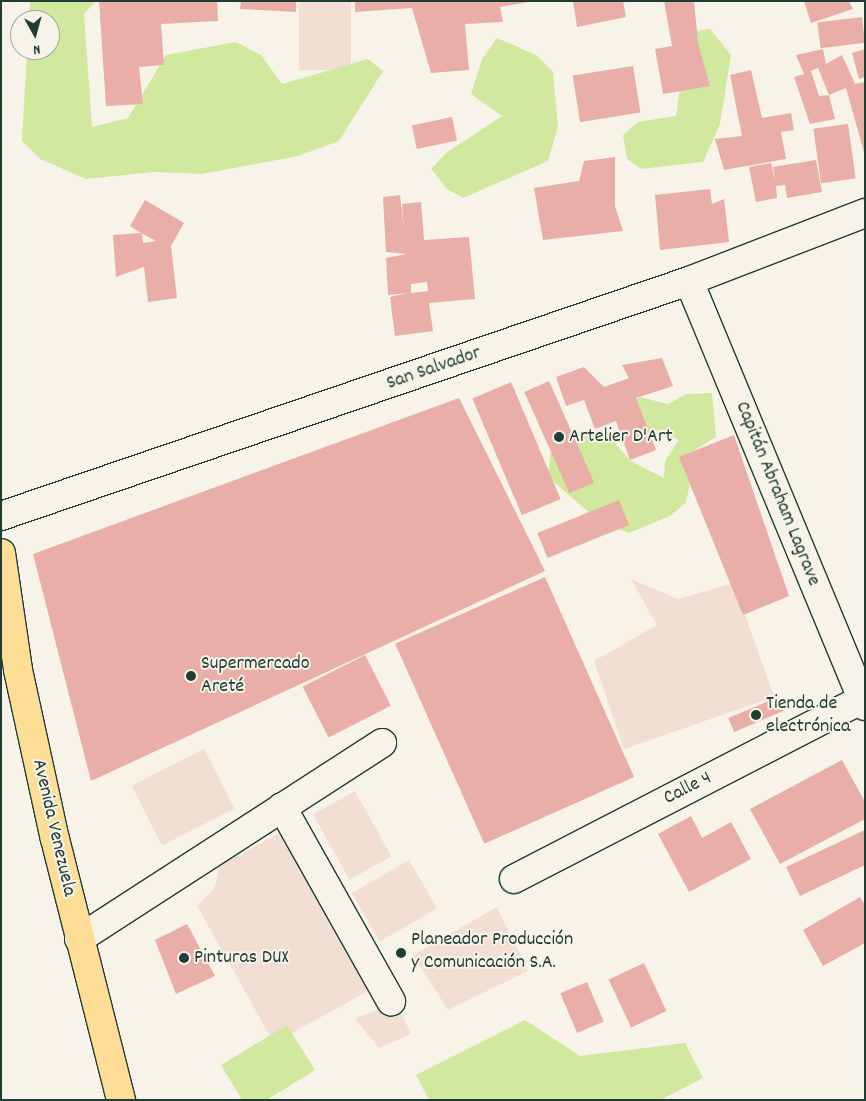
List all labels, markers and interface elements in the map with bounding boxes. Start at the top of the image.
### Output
north arrow [10,10,60,60]
text: N [32,39,41,59]
street label: San Salvador [384,342,484,396]
street label: Capitán Abraham Lagrave [729,398,825,590]
place label: Artelier D'Art [569,425,673,449]
marker: Artelier D'Art [553,431,565,443]
place label: Supermercado Areté [201,652,310,699]
marker: Supermercado Areté [185,670,197,682]
place label: Tienda de electrónica [766,692,850,739]
marker: Tienda de electrónica [750,709,762,721]
street label: Avenida Venezuela [26,757,80,899]
street label: Calle 4 [660,767,716,811]
place label: Planeador Producción y Comunicación S.A. [411,929,573,976]
place label: Pinturas DUX [194,946,289,970]
marker: Planeador Producción y Comunicación S.A. [395,947,407,959]
marker: Pinturas DUX [178,952,190,964]

